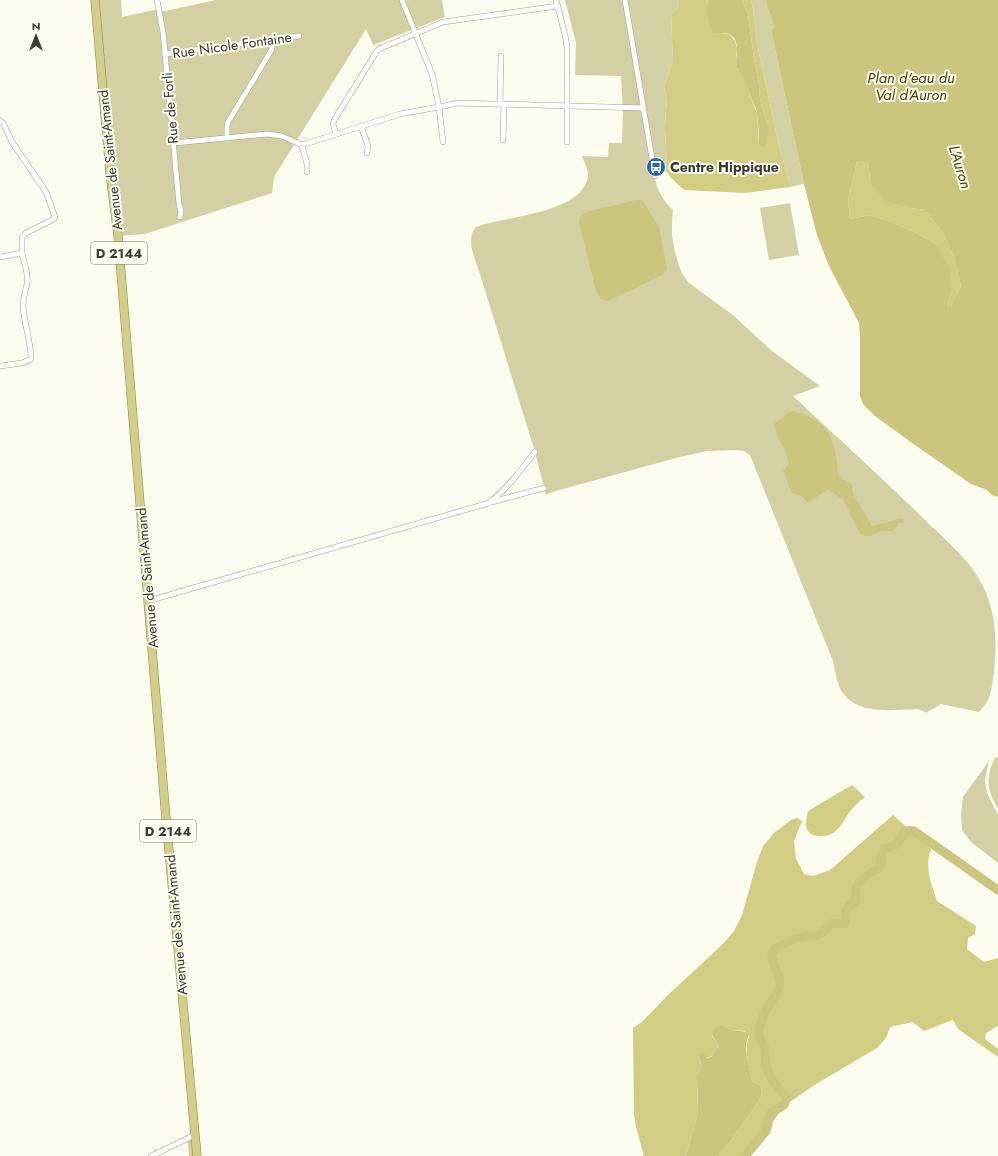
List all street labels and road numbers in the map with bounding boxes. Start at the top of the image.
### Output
street label: Rue Nicole Fontaine [171,27,293,63]
street label: Rue de Forli [157,71,183,145]
street label: Avenue de Saint-Amand [93,89,127,231]
road number: D 2144 [91,242,147,264]
street label: Avenue de Saint-Amand [131,507,163,649]
road number: D 2144 [140,820,196,842]
street label: Avenue de Saint-Amand [160,854,192,996]

